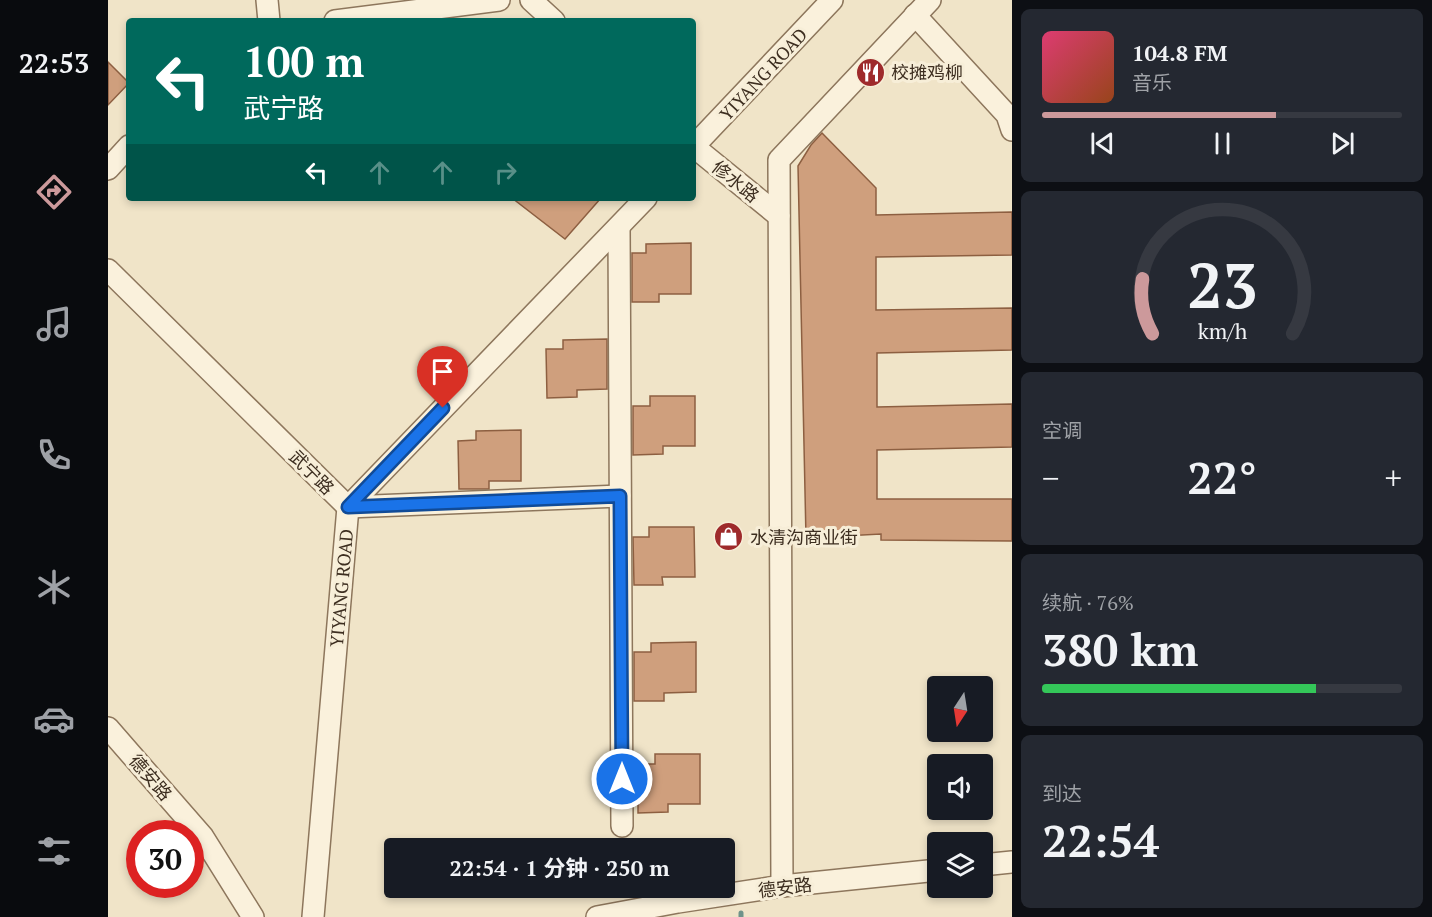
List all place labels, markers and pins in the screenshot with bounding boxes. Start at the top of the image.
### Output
restaurant icon: 校摊鸡柳 [854,56,886,88]
place label: 校摊鸡柳 [891,60,963,84]
pin [417,346,468,408]
shop icon: 水清沟商业街 [713,521,745,553]
place label: 水清沟商业街 [750,525,858,549]

